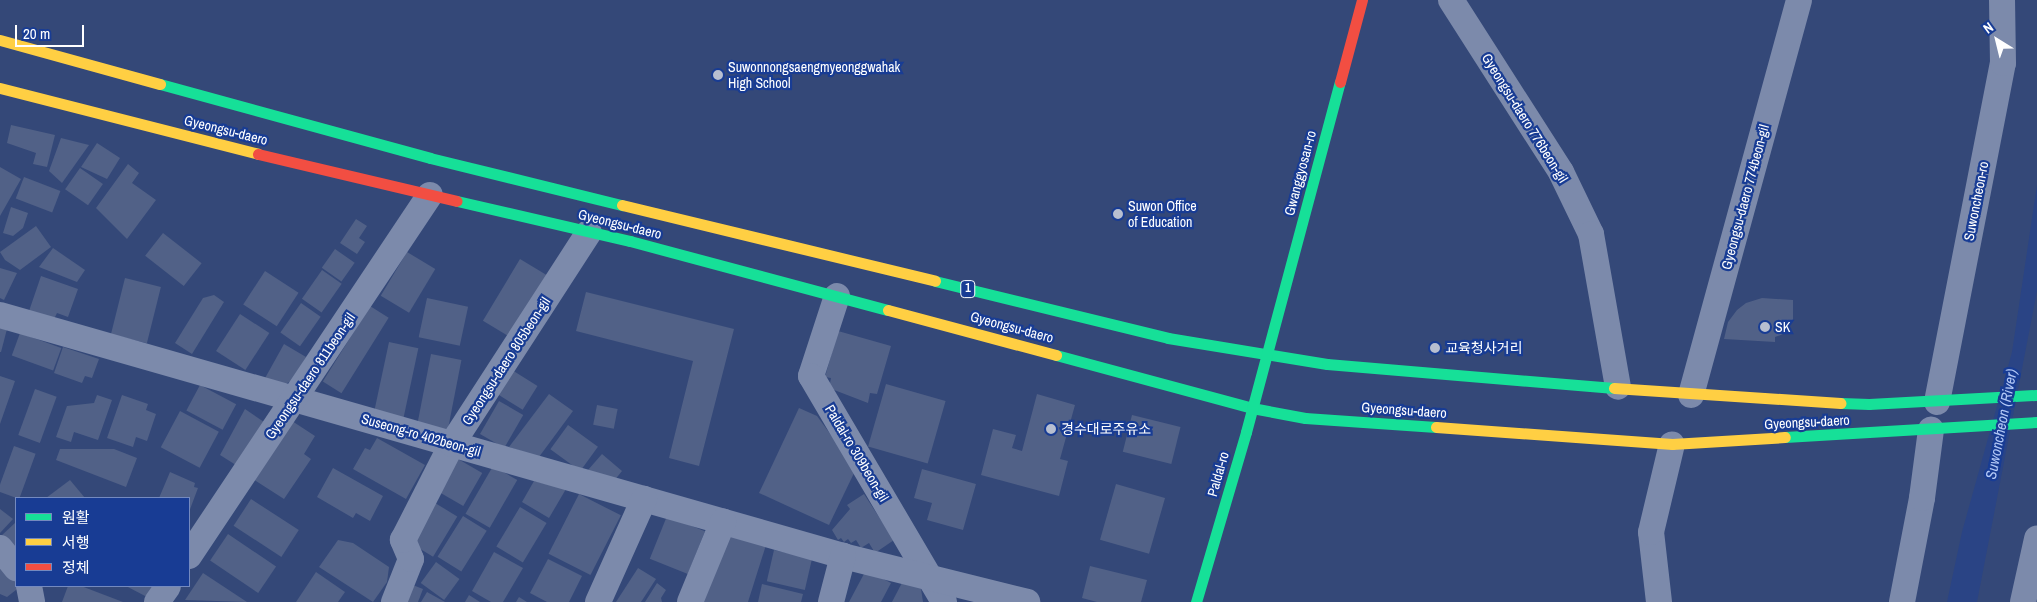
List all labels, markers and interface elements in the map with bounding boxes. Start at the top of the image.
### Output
scale bar [18,15,86,47]
north arrow [1972,15,2022,65]
text: N [1980,18,1997,38]
text: 20 m [23,23,50,44]
street label: Gyeongsu-daero 776beon-gil [1478,50,1572,186]
place label: Suwonnongsaengmyeonggwahak High School [728,59,900,92]
marker: Suwonnongsaengmyeonggwahak High School [712,69,724,81]
street label: Gyeongsu-daero [182,112,270,148]
street label: Gyeongsu-daero 774beon-gil [1718,123,1772,271]
street label: Gwanggyosan-ro [1281,129,1319,217]
street label: Suwoncheon-ro [1960,160,1992,242]
place label: Suwon Office of Education [1128,198,1197,230]
street label: Gyeongsu-daero [576,206,664,242]
marker: Suwon Office of Education [1112,208,1124,220]
road number: 1 [959,280,977,298]
street label: Gyeongsu-daero 805beon-gil [458,294,554,428]
street label: Gyeongsu-daero [969,308,1055,346]
street label: Gyeongsu-daero 811beon-gil [262,310,358,442]
place label: SK [1775,319,1790,335]
marker: SK [1759,321,1771,333]
place label: 교육청사거리 [1445,340,1522,356]
marker: 교육청사거리 [1429,342,1441,354]
water label: Suwoncheon (River) [1981,367,2021,481]
street label: Gyeongsu-daero [1361,399,1447,421]
street label: Paldal-ro 309beon-gil [822,402,892,504]
street label: Suseong-ro 402beon-gil [359,410,483,460]
street label: Gyeongsu-daero [1764,411,1850,433]
place label: 경수대로주유소 [1061,421,1151,437]
marker: 경수대로주유소 [1045,423,1057,435]
street label: Paldal-ro [1204,450,1232,498]
legend [15,497,190,587]
text: 원활 [62,507,90,528]
text: 서행 [62,532,90,553]
text: 정체 [62,557,90,578]

